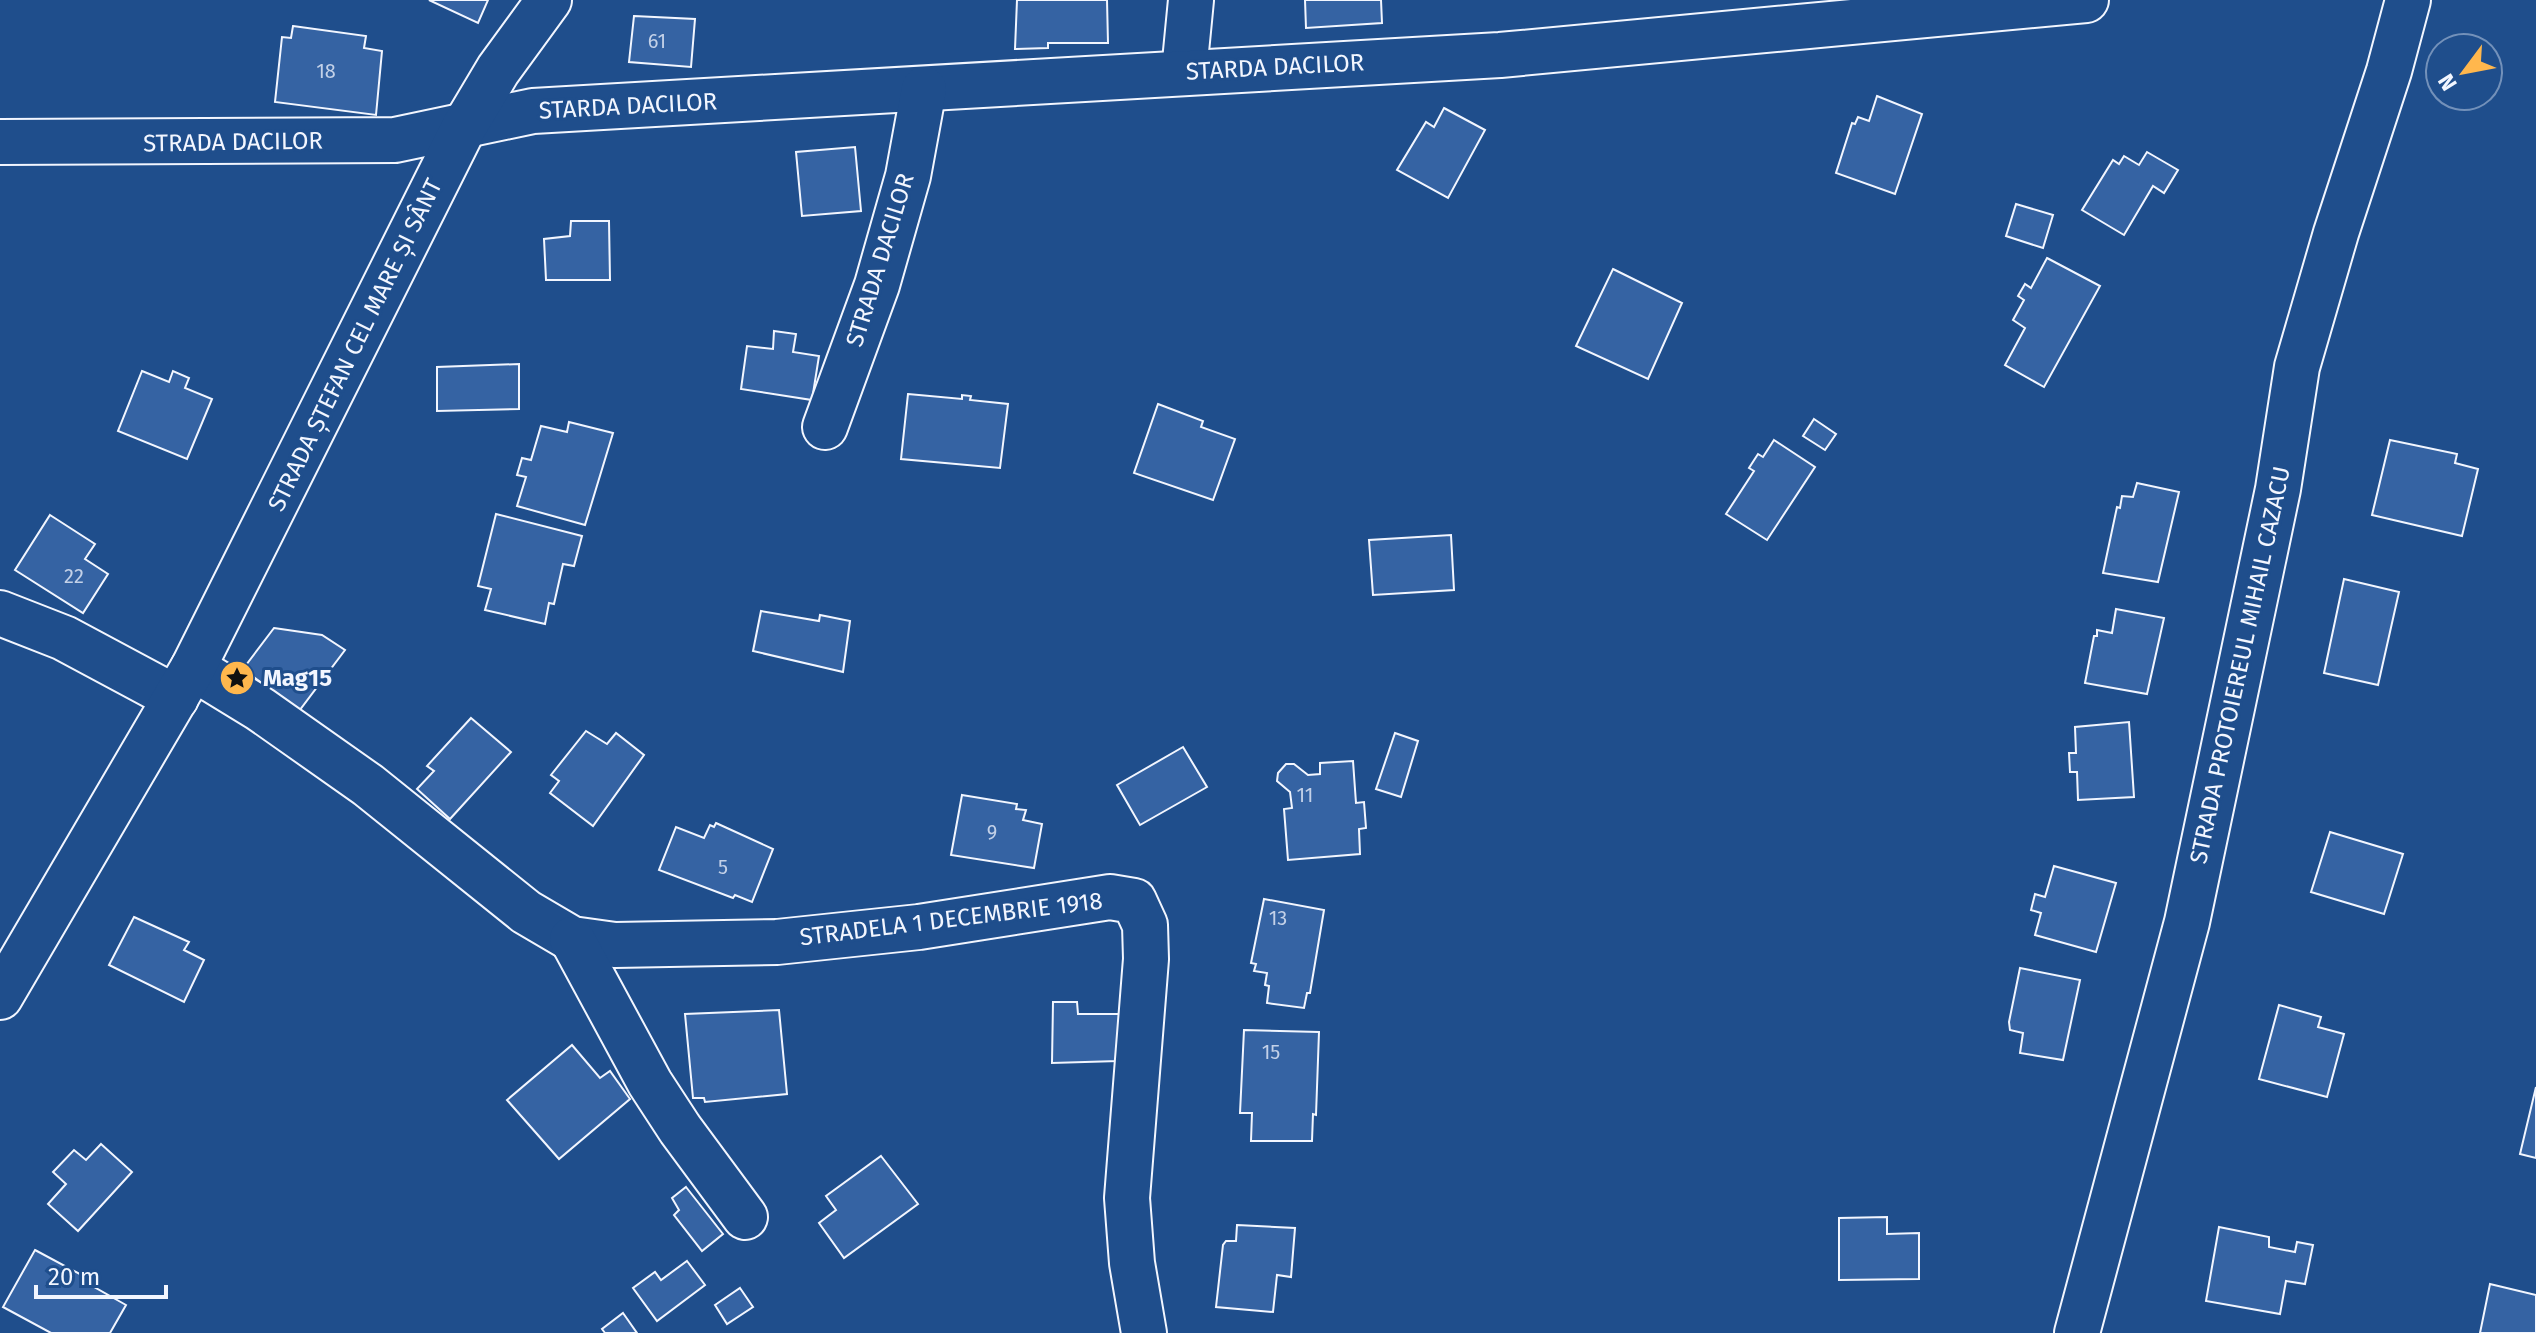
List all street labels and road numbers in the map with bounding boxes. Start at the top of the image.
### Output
street label: STARDA DACILOR [1185,48,1365,86]
street label: STARDA DACILOR [538,87,718,125]
street label: STRADA DACILOR [143,126,323,158]
street label: STRADA DACILOR [840,170,920,350]
street label: STRADA ȘTEFAN CEL MARE ȘI SÂNT [262,174,449,516]
street label: STRADA PROTOIEREUL MIHAIL CAZACU [2184,464,2296,866]
street label: STRADELA 1 DECEMBRIE 1918 [798,887,1104,951]

